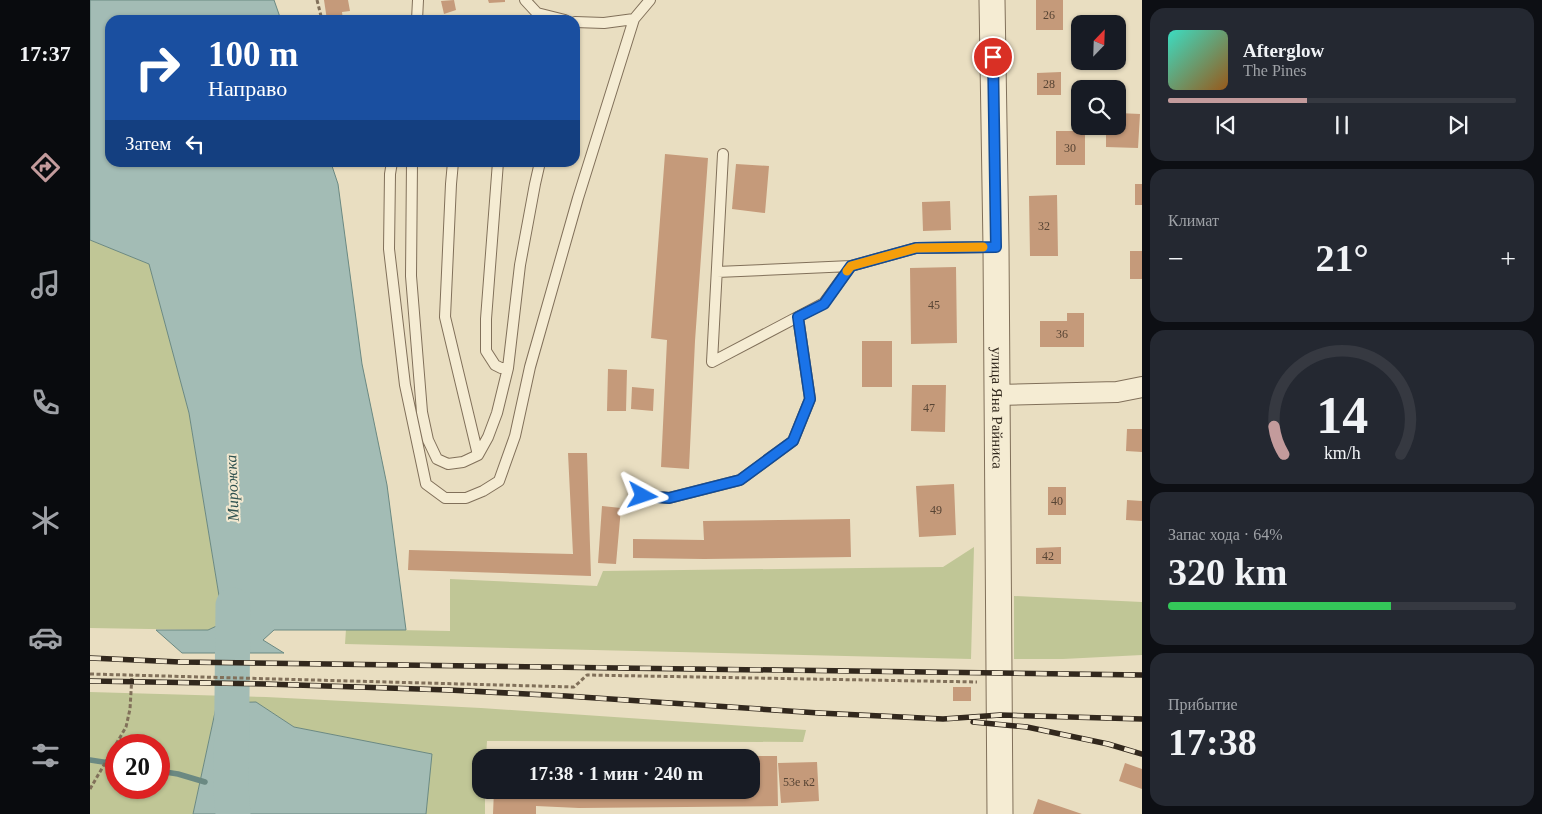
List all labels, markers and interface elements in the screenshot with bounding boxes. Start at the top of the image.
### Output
house number: 26 [1043,8,1055,22]
north arrow [1071,15,1126,70]
map controls [1071,15,1126,135]
icon: right [125,35,190,100]
text: 100 m [208,35,298,74]
pin [972,36,1014,78]
text: Afterglow [1243,40,1324,61]
text: 17:37 [19,41,71,66]
icon: arrive [979,43,1007,71]
text: The Pines [1243,62,1307,79]
text: Направо [208,76,287,101]
house number: 28 [1043,77,1055,91]
button: search [1071,80,1126,135]
icon: previous [1212,111,1240,139]
icon: pause [1328,111,1356,139]
icon: next [1444,111,1472,139]
icon: left [181,130,209,158]
text: Затем [125,133,171,154]
house number: 30 [1064,141,1076,155]
icon: directions [28,150,63,185]
text: Климат [1168,212,1219,229]
house number: 32 [1038,219,1050,233]
text: 21° [1315,237,1369,279]
text: − [1168,243,1184,274]
text: + [1500,243,1516,274]
icon: music [28,267,63,302]
house number: 45 [928,298,940,312]
house number: 36 [1056,327,1068,341]
street label: улица Яна Райниса [989,347,1006,469]
icon: phone [28,385,63,420]
text: 14 [1316,387,1368,444]
house number: 47 [923,401,935,415]
text: km/h [1324,443,1360,463]
water label: Мирожка [222,454,243,523]
position arrow [616,469,668,521]
house number: 40 [1051,494,1063,508]
icon: climate [28,503,63,538]
house number: 49 [930,503,942,517]
text: Запас хода · 64% [1168,526,1283,543]
house number: 42 [1042,549,1054,563]
text: 320 km [1168,551,1287,593]
icon: car [28,620,63,655]
text: Прибытие [1168,696,1238,713]
text: 17:38 [1168,721,1257,763]
speed limit sign: 20 [105,734,170,799]
icon: filters [28,738,63,773]
text: 17:38 · 1 мин · 240 m [529,763,703,784]
house number: 53е к2 [783,775,815,789]

